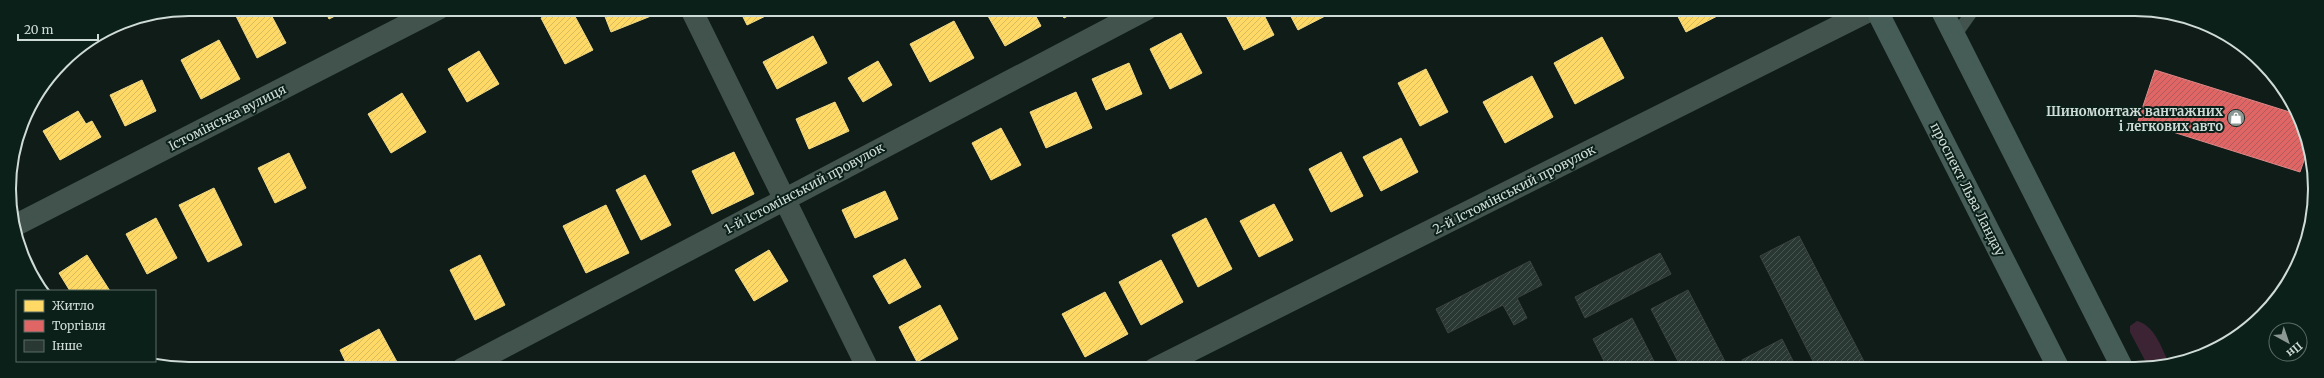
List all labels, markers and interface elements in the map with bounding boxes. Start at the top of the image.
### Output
scale bar [18,16,98,42]
text: 20 m [24,22,53,37]
street label: Істомінська вулиця [165,80,289,155]
place label: Шиномонтаж вантажних і легкових авто [2046,103,2223,135]
shop icon: Шиномонтаж вантажних і легкових авто [2226,108,2246,128]
street label: проспект Льва Ландау [1926,120,2009,259]
street label: 1-й Істомінський провулок [721,139,888,238]
street label: 2-й Істомінський провулок [1430,141,1599,238]
legend [16,290,156,362]
text: Житло [52,298,94,313]
text: Торгівля [52,318,106,333]
north arrow [2268,322,2308,362]
text: Інше [52,338,82,353]
text: Пн [2283,339,2305,360]

